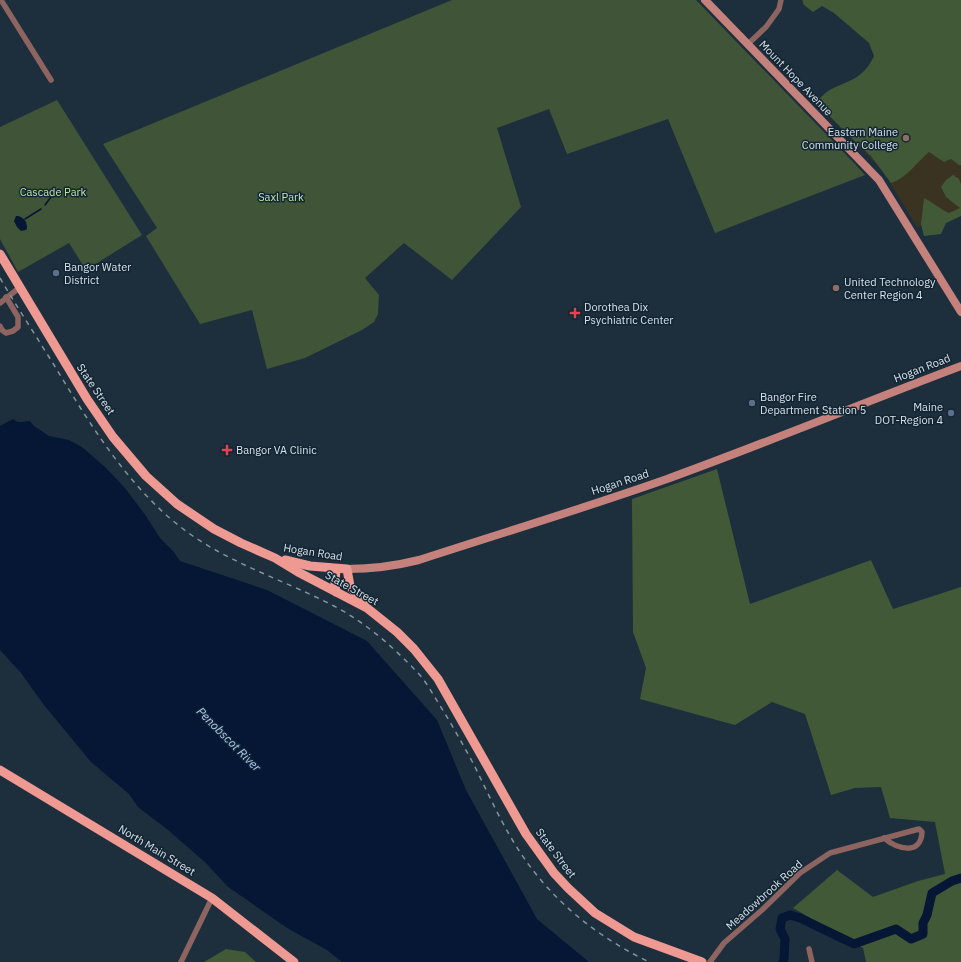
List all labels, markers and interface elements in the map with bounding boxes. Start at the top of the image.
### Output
street label: Mount Hope Avenue [756,37,836,119]
place label: Eastern Maine Community College [802,125,898,152]
marker: Eastern Maine Community College [901,133,911,143]
park label: Cascade Park [20,185,87,199]
park label: Saxl Park [258,190,304,204]
place label: Bangor Water District [64,260,131,287]
marker: Bangor Water District [51,268,61,278]
place label: United Technology Center Region 4 [844,275,936,302]
marker: United Technology Center Region 4 [831,283,841,293]
place label: Dorothea Dix Psychiatric Center [584,300,673,327]
marker: Dorothea Dix Psychiatric Center [569,307,581,319]
street label: Hogan Road [892,351,952,385]
street label: State Street [74,361,118,417]
place label: Bangor Fire Department Station 5 [760,390,866,417]
marker: Bangor Fire Department Station 5 [747,398,757,408]
place label: Maine DOT-Region 4 [875,400,943,427]
marker: Maine DOT-Region 4 [946,408,956,418]
place label: Bangor VA Clinic [236,443,317,457]
marker: Bangor VA Clinic [221,444,233,456]
street label: Hogan Road [589,466,651,498]
street label: Hogan Road [282,540,344,564]
street label: State Street [323,568,381,608]
water label: Penobscot River [194,704,265,775]
street label: North Main Street [116,822,198,879]
street label: State Street [533,825,579,881]
street label: Meadowbrook Road [723,857,805,933]

